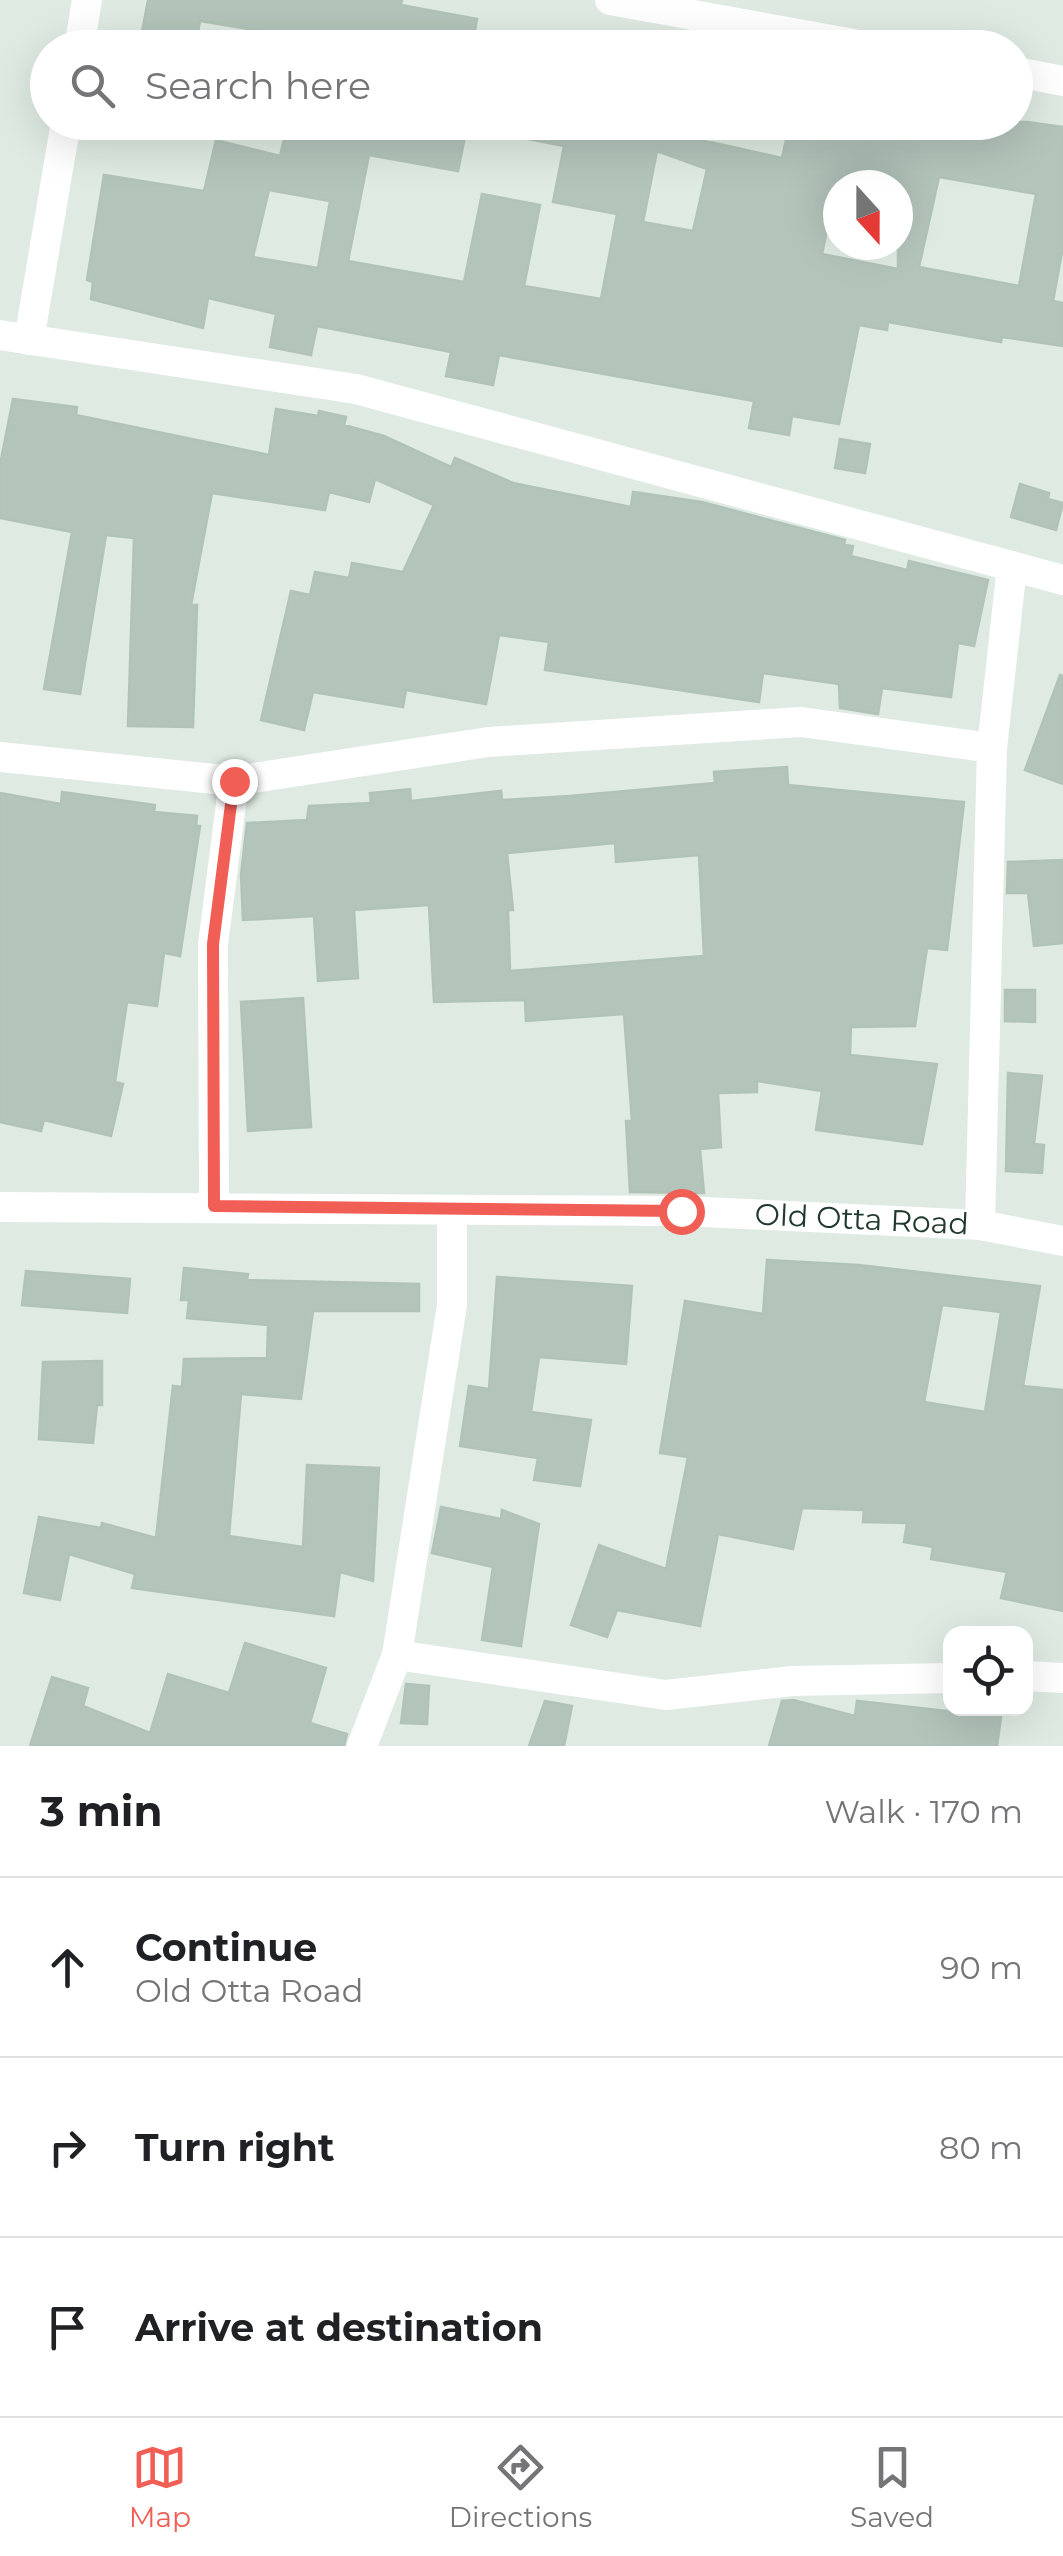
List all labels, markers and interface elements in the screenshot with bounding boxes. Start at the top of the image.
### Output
search box [30,30,1033,140]
icon: search [65,58,120,113]
text: Search here [145,62,371,109]
north arrow [823,170,913,260]
route end [212,759,258,805]
route start [659,1189,705,1235]
street label: Old Otta Road [754,1195,970,1242]
map controls [943,1626,1033,1716]
button: locate [943,1626,1033,1716]
text: 3 min [40,1785,162,1837]
text: Walk · 170 m [824,1792,1023,1831]
text: Continue [135,1924,317,1971]
icon: ahead [40,1940,95,1995]
text: 90 m [940,1948,1023,1987]
text: Old Otta Road [135,1971,363,2010]
icon: right [40,2120,95,2175]
text: Turn right [135,2124,334,2171]
text: 80 m [939,2128,1023,2167]
icon: arrive [40,2300,95,2355]
text: Arrive at destination [135,2304,543,2351]
tab: Map [129,2440,191,2534]
tab: Directions [449,2440,592,2534]
tab: Saved [850,2440,934,2534]

